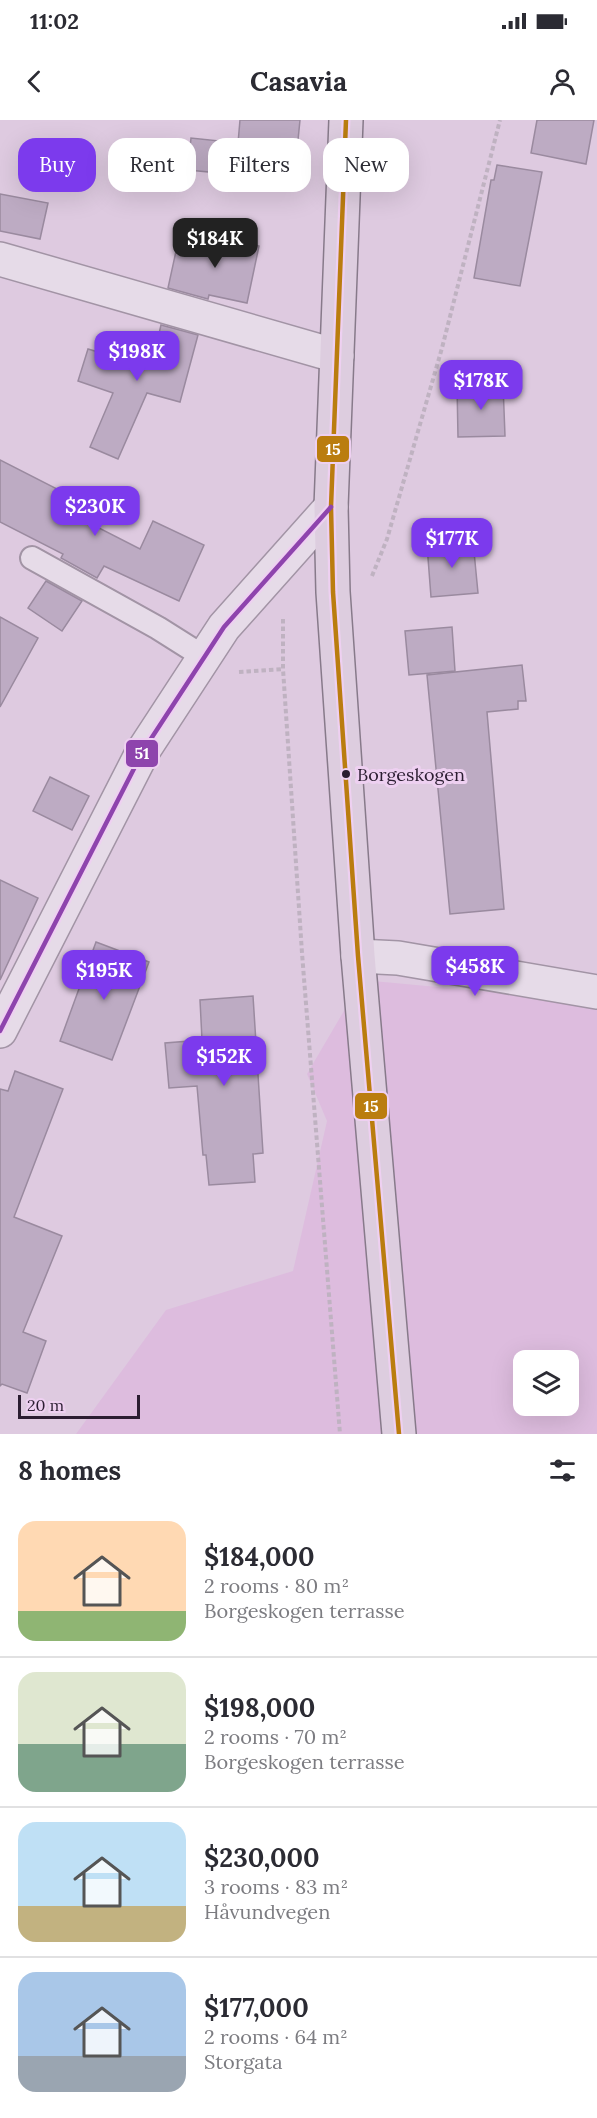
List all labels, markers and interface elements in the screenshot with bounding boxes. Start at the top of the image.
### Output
text: 11:02 [30,7,79,35]
text: Casavia [250,64,347,98]
icon: back [18,65,51,98]
icon: person [546,65,579,98]
chip: Buy [18,138,96,192]
chip: Rent [108,138,196,192]
chip: Filters [208,138,311,192]
chip: New [323,138,409,192]
pin: $184K [173,218,257,269]
text: $184K [187,225,243,250]
pin: $198K [95,331,179,382]
text: $198K [108,338,166,363]
pin: $178K [439,360,523,411]
text: $178K [454,367,508,392]
line badge: 15 [316,435,350,463]
text: 15 [325,439,341,459]
pin: $230K [53,486,137,537]
text: $230K [65,493,125,518]
pin: $177K [410,518,494,569]
text: $177K [425,525,479,550]
line badge: 51 [125,739,159,768]
text: 51 [134,743,150,763]
place label: Borgeskogen [357,763,465,786]
marker: Borgeskogen [340,768,352,780]
pin: $458K [433,946,517,997]
pin: $195K [62,950,146,1001]
text: $458K [445,953,505,978]
text: $195K [76,957,132,982]
pin: $152K [182,1036,266,1087]
text: $152K [196,1043,252,1068]
line badge: 15 [354,1092,388,1120]
text: 15 [363,1096,379,1116]
map controls [513,1350,579,1416]
button: layers [513,1350,579,1416]
scale bar [18,1392,140,1420]
text: 20 m [27,1395,64,1415]
text: 8 homes [18,1454,121,1487]
icon: filters [546,1454,579,1487]
text: $184,000 [204,1540,315,1573]
icon: home [66,1545,138,1617]
text: 2 rooms · 80 m² [204,1573,349,1598]
text: Borgeskogen terrasse [204,1598,405,1623]
text: $198,000 [204,1691,315,1724]
icon: home [66,1696,138,1768]
text: 2 rooms · 70 m² [204,1724,347,1749]
text: Borgeskogen terrasse [204,1749,405,1774]
text: $230,000 [204,1841,320,1874]
icon: home [66,1846,138,1918]
text: 3 rooms · 83 m² [204,1874,348,1899]
text: Håvundvegen [204,1899,330,1924]
text: $177,000 [204,1991,309,2024]
icon: home [66,1996,138,2068]
text: 2 rooms · 64 m² [204,2024,348,2049]
text: Storgata [204,2049,283,2074]

